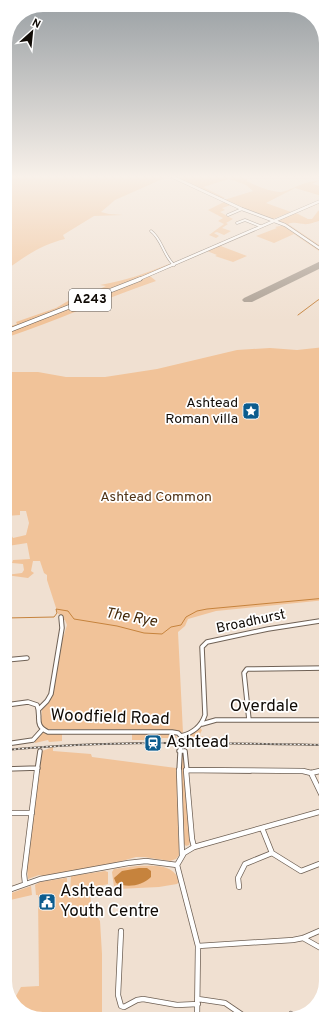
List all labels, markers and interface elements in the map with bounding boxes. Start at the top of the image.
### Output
north arrow [12,12,52,52]
text: N [29,16,43,32]
road number: A243 [69,289,111,311]
place label: Ashtead Roman villa [165,395,238,428]
place icon: Ashtead Roman villa [241,401,261,421]
park label: Ashtead Common [100,489,212,506]
water label: The Rye [104,604,159,632]
street label: Broadhurst [215,606,287,638]
street label: Overdale [230,696,298,718]
street label: Woodfield Road [50,705,170,731]
place label: Ashtead [166,732,229,754]
station icon: Ashtead [143,733,163,753]
place label: Ashtead Youth Centre [60,881,159,923]
public building icon: Ashtead Youth Centre [37,892,57,912]

